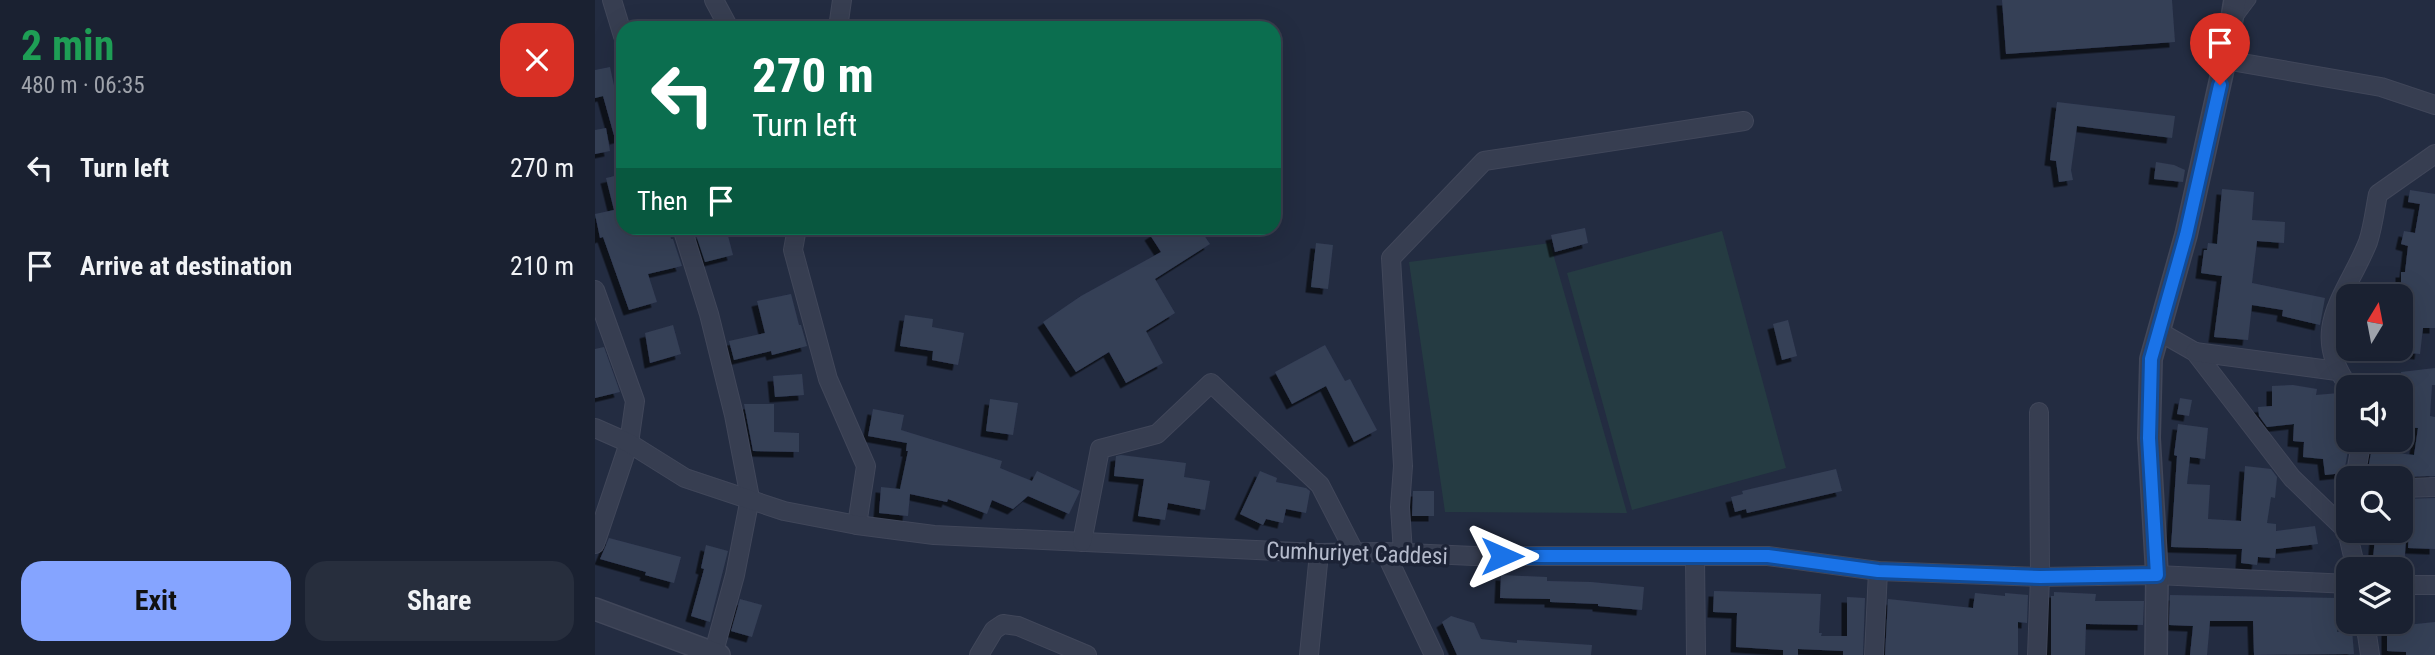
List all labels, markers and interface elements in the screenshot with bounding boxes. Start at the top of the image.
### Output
pin [2190,13,2250,85]
text: 2 min [21,21,114,70]
button: close [500,23,574,97]
icon: arrive [2201,24,2239,62]
text: 270 m [752,47,874,104]
icon: left [637,49,728,140]
text: 480 m · 06:35 [21,72,145,99]
text: Turn left [752,106,857,144]
icon: left [21,149,59,187]
text: Turn left [80,153,169,183]
text: 270 m [510,153,574,183]
icon: arrive [702,182,740,220]
text: Then [637,186,688,216]
icon: arrive [21,247,59,285]
text: Arrive at destination [80,251,292,281]
text: 210 m [510,251,574,281]
north arrow [2336,284,2413,360]
map controls [2336,284,2413,634]
button: sound [2336,375,2413,452]
button: search [2336,466,2413,543]
position arrow [1465,519,1539,593]
street label: Cumhuriyet Caddesi [1266,537,1448,570]
button: layers [2336,557,2413,634]
button: Exit [21,561,291,641]
button: Share [305,561,574,641]

